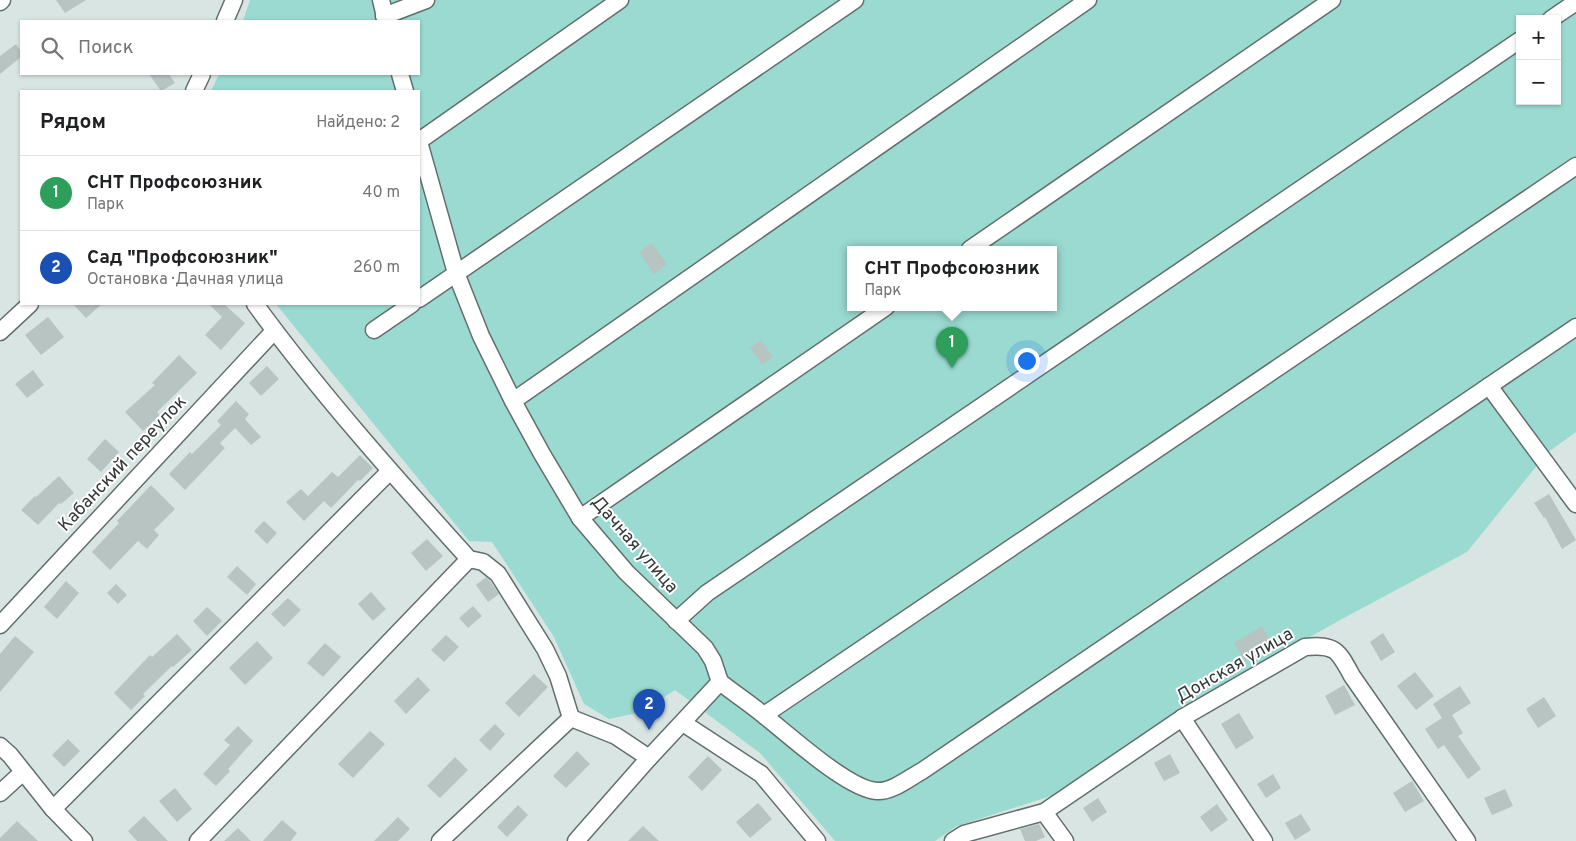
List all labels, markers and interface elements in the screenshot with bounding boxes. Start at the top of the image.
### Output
map controls [1516,15,1561,105]
button: + [1516,15,1561,60]
search box [20,20,420,75]
icon: search [38,34,66,62]
text: Поиск [78,36,134,60]
button: − [1516,60,1561,105]
text: Рядом [40,109,106,136]
text: Найдено: 2 [316,113,400,133]
text: СНТ Профсоюзник [87,171,263,195]
text: 1 [53,183,59,203]
text: 40 m [362,183,400,203]
text: Парк [87,195,124,215]
text: Сад "Профсоюзник" [87,246,278,270]
popup [847,246,1057,311]
text: СНТ Профсоюзник [864,257,1040,281]
text: 2 [51,258,61,278]
text: 260 m [353,258,400,278]
text: Остановка · Дачная улица [87,270,283,290]
text: Парк [864,281,902,301]
pin: 1 [936,327,968,368]
your location [1014,348,1040,374]
street label: Кабанский переулок [54,391,192,537]
street label: Дачная улица [585,491,683,599]
street label: Донская улица [1172,623,1298,709]
pin: 2 [633,689,665,730]

